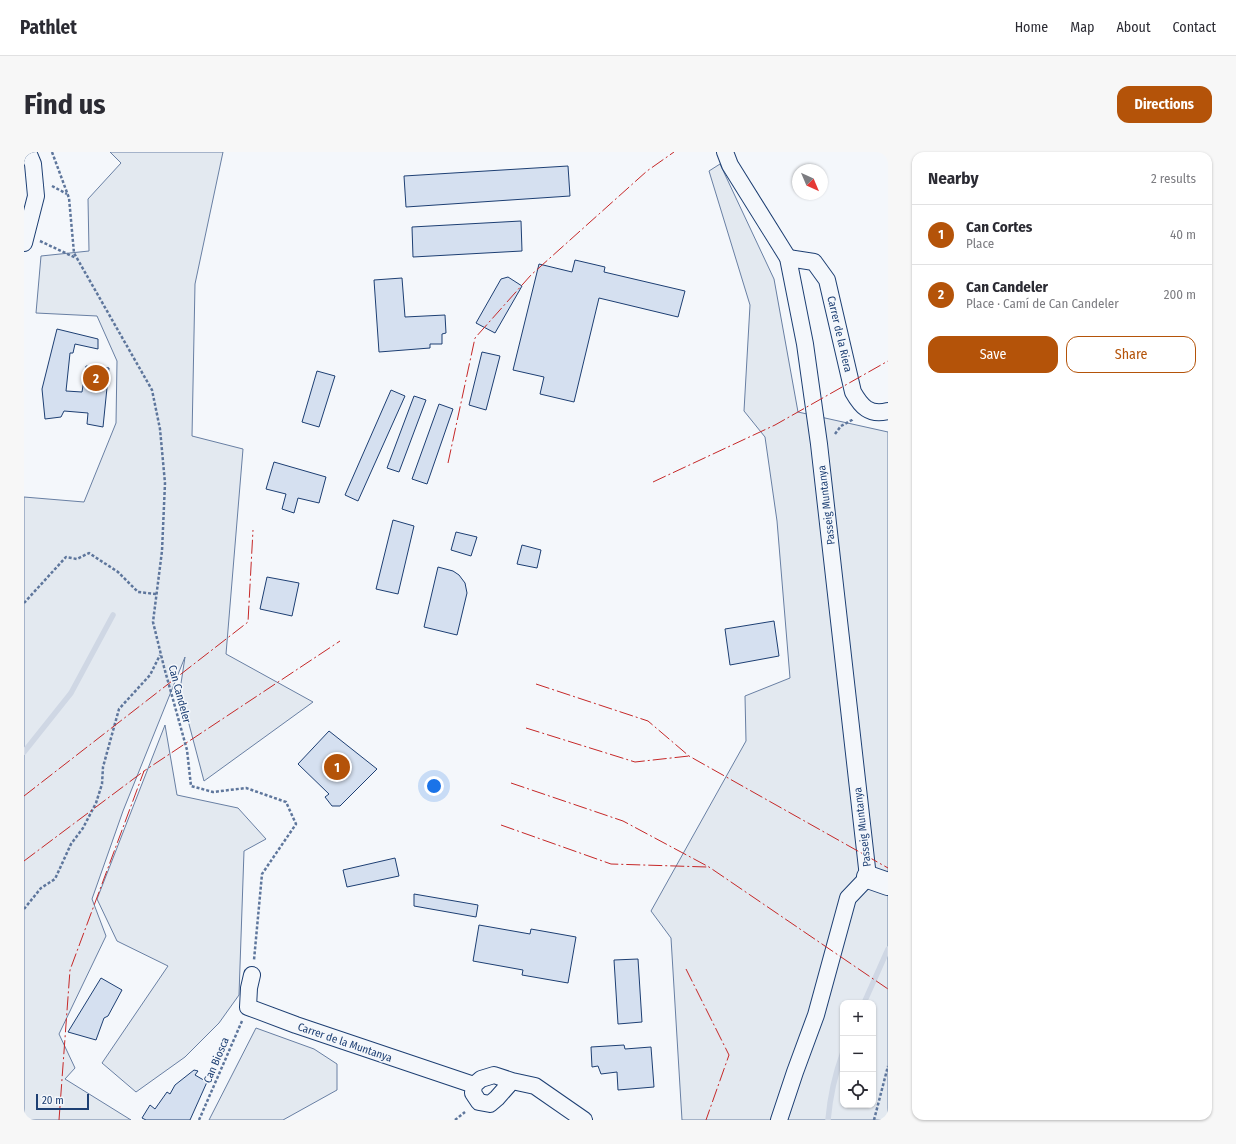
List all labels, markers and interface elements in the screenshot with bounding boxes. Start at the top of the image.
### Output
text: Pathlet [20,16,77,39]
text: Home [1015,19,1048,36]
text: Map [1070,19,1094,36]
text: About [1116,19,1151,36]
text: Contact [1173,19,1216,36]
button: Directions [1117,86,1212,123]
text: Find us [24,88,106,121]
north arrow [792,164,828,200]
text: Nearby [928,168,979,189]
text: 2 results [1151,171,1196,186]
text: Can Cortes [966,218,1032,236]
text: 1 [938,227,944,242]
text: 40 m [1170,227,1196,242]
text: Place [966,236,994,251]
text: Can Candeler [966,278,1048,296]
text: 2 [938,287,944,302]
text: 200 m [1164,287,1196,302]
street label: Carrer de la Riera [824,295,855,374]
text: Place · Camí de Can Candeler [966,296,1119,311]
button: Save [928,336,1058,373]
button: Share [1066,336,1196,373]
pin: 2 [83,363,109,393]
street label: Passeig Muntanya [815,464,838,545]
street label: Can Candeler [166,664,194,725]
pin: 1 [324,752,350,782]
your location [424,776,444,796]
street label: Passeig Muntanya [851,786,874,867]
map controls [840,1000,876,1108]
button: + [840,1000,876,1036]
street label: Carrer de la Muntanya [296,1020,394,1065]
street label: Can Biosca [201,1035,232,1085]
button: − [840,1036,876,1072]
button: locate [840,1072,876,1108]
scale bar [36,1092,89,1111]
text: 20 m [42,1094,64,1107]

